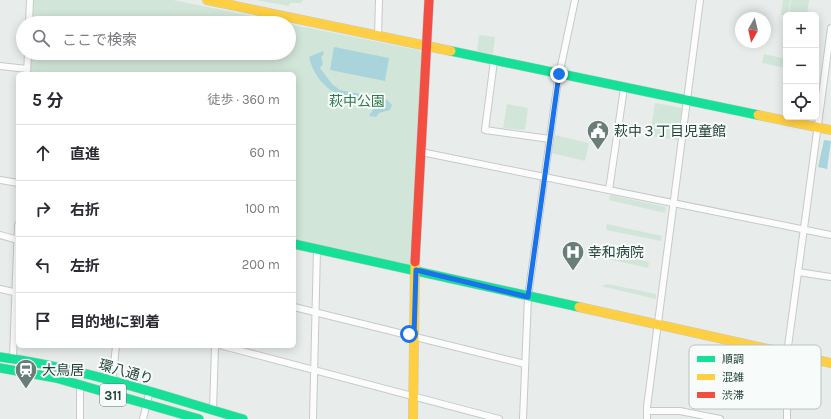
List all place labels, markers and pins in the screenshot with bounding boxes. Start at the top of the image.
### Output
public building icon: 萩中３丁目児童館 [585,118,611,151]
place label: 萩中３丁目児童館 [614,123,726,140]
hospital icon: 幸和病院 [560,239,586,272]
place label: 幸和病院 [588,244,644,261]
station icon: 大鳥居 [13,357,39,390]
place label: 大鳥居 [42,362,84,379]

